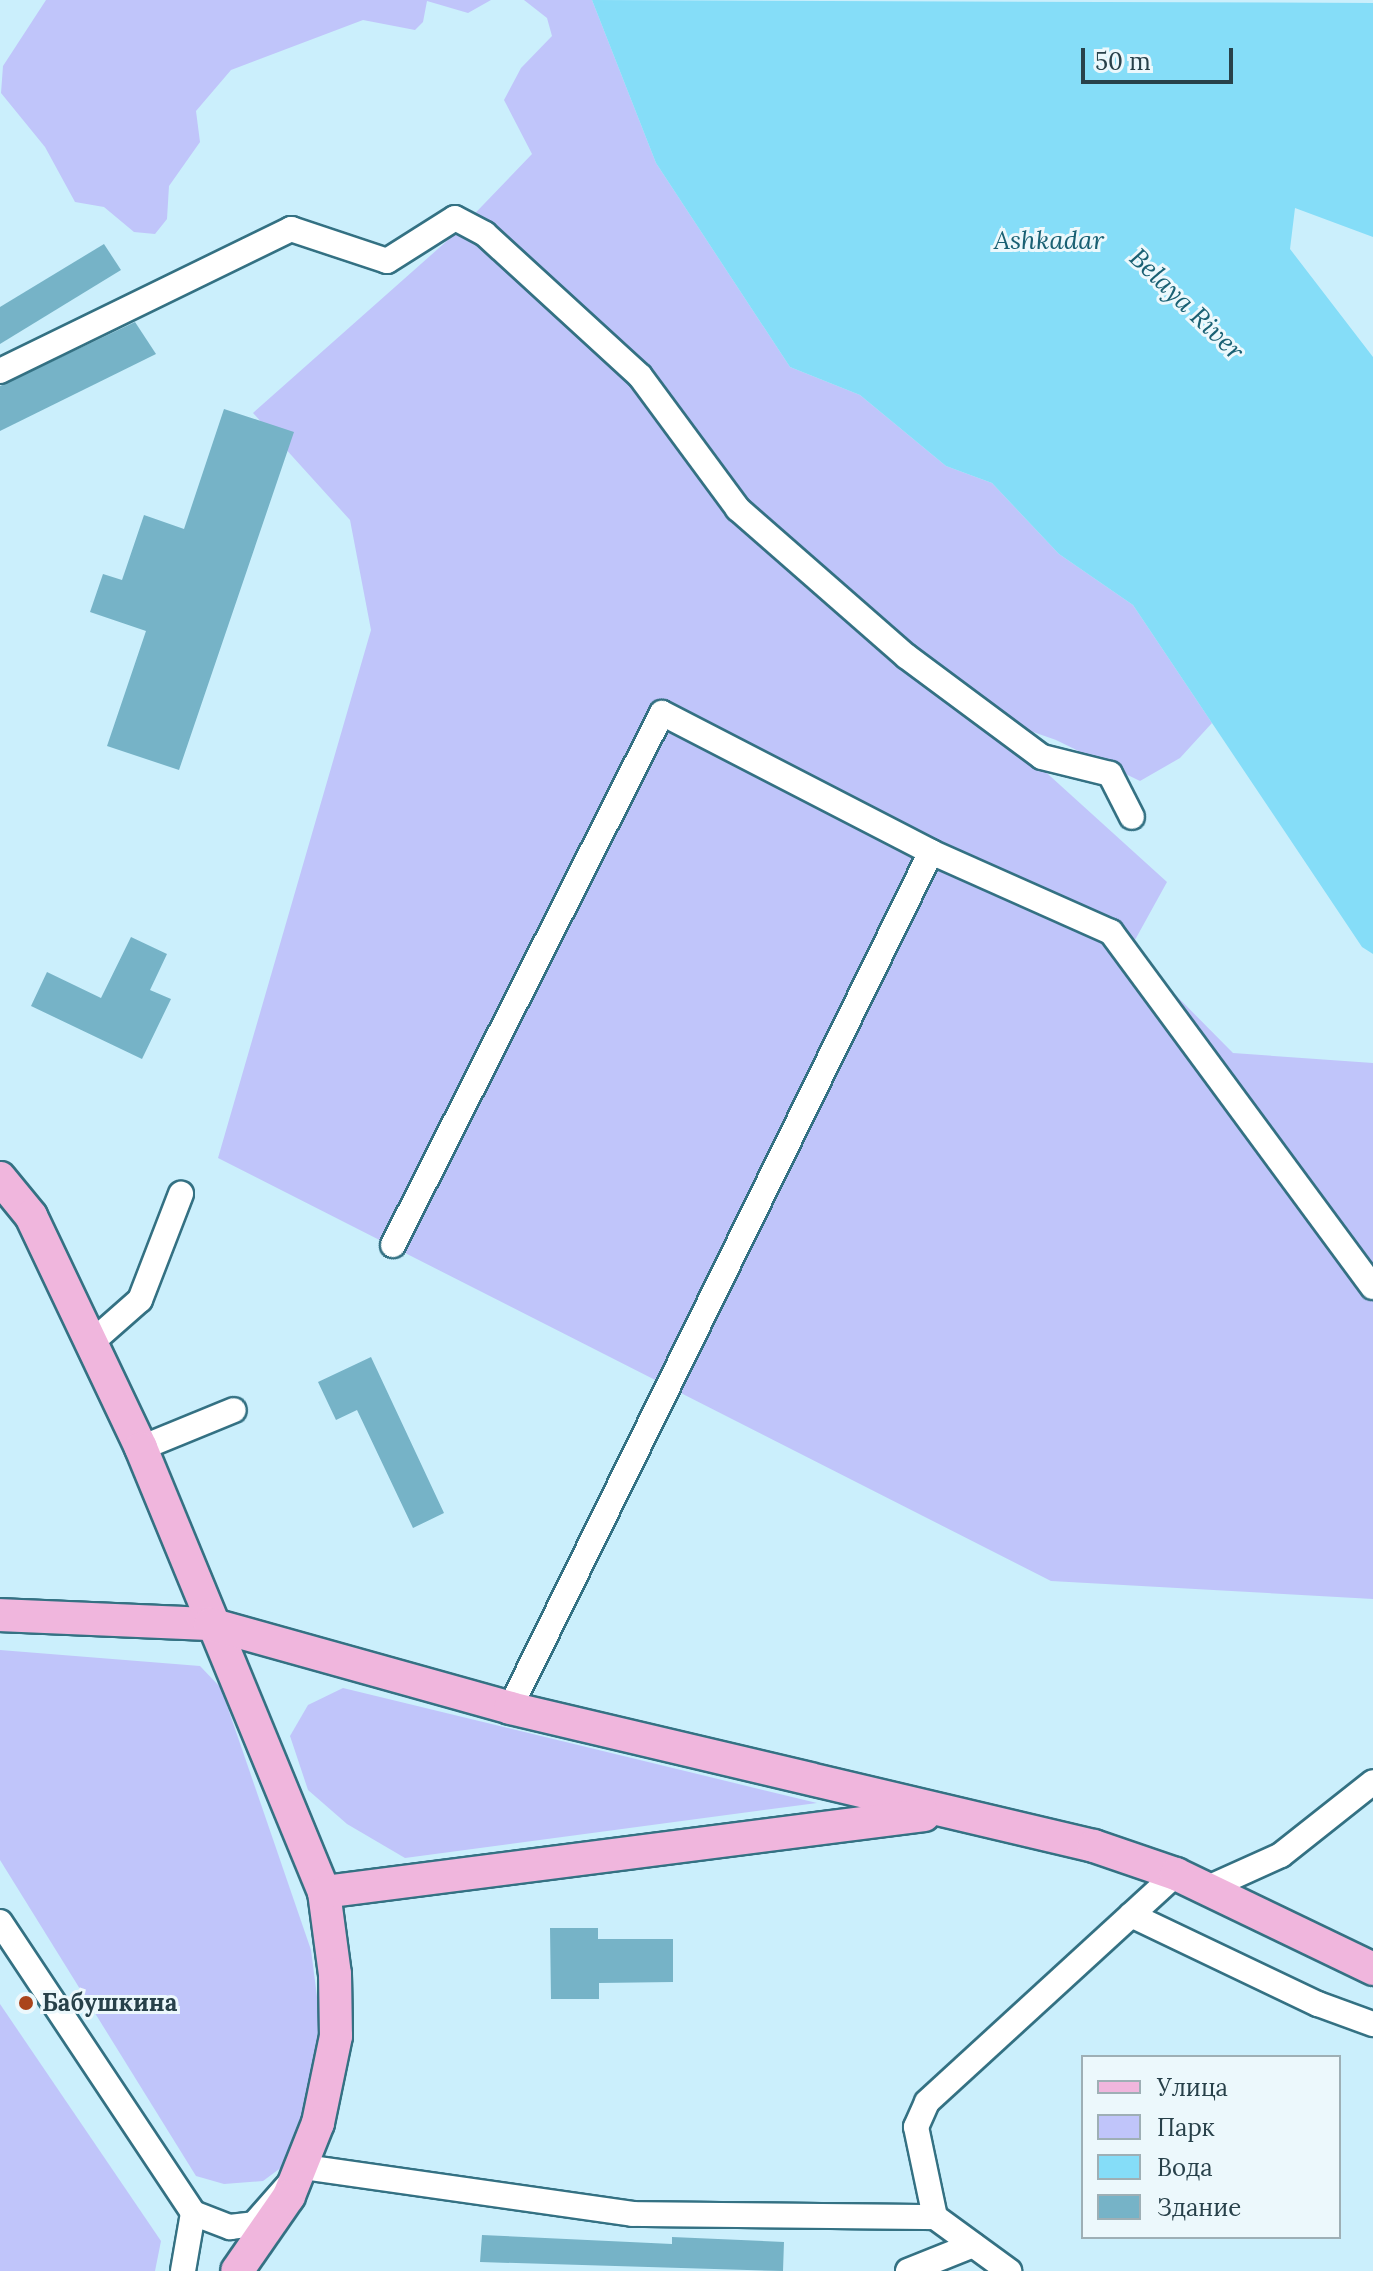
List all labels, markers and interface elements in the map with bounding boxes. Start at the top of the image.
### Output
scale bar [1085,32,1237,82]
text: 50 m [1095,46,1151,77]
water label: Ashkadar [994,224,1104,256]
water label: Belaya River [1123,242,1251,366]
place label: Бабушкина [42,1989,177,2017]
marker: Бабушкина [17,1994,35,2012]
legend [1081,2055,1341,2239]
text: Улица [1157,2072,1228,2103]
text: Парк [1157,2112,1215,2143]
text: Вода [1157,2152,1213,2183]
text: Здание [1157,2192,1241,2223]

